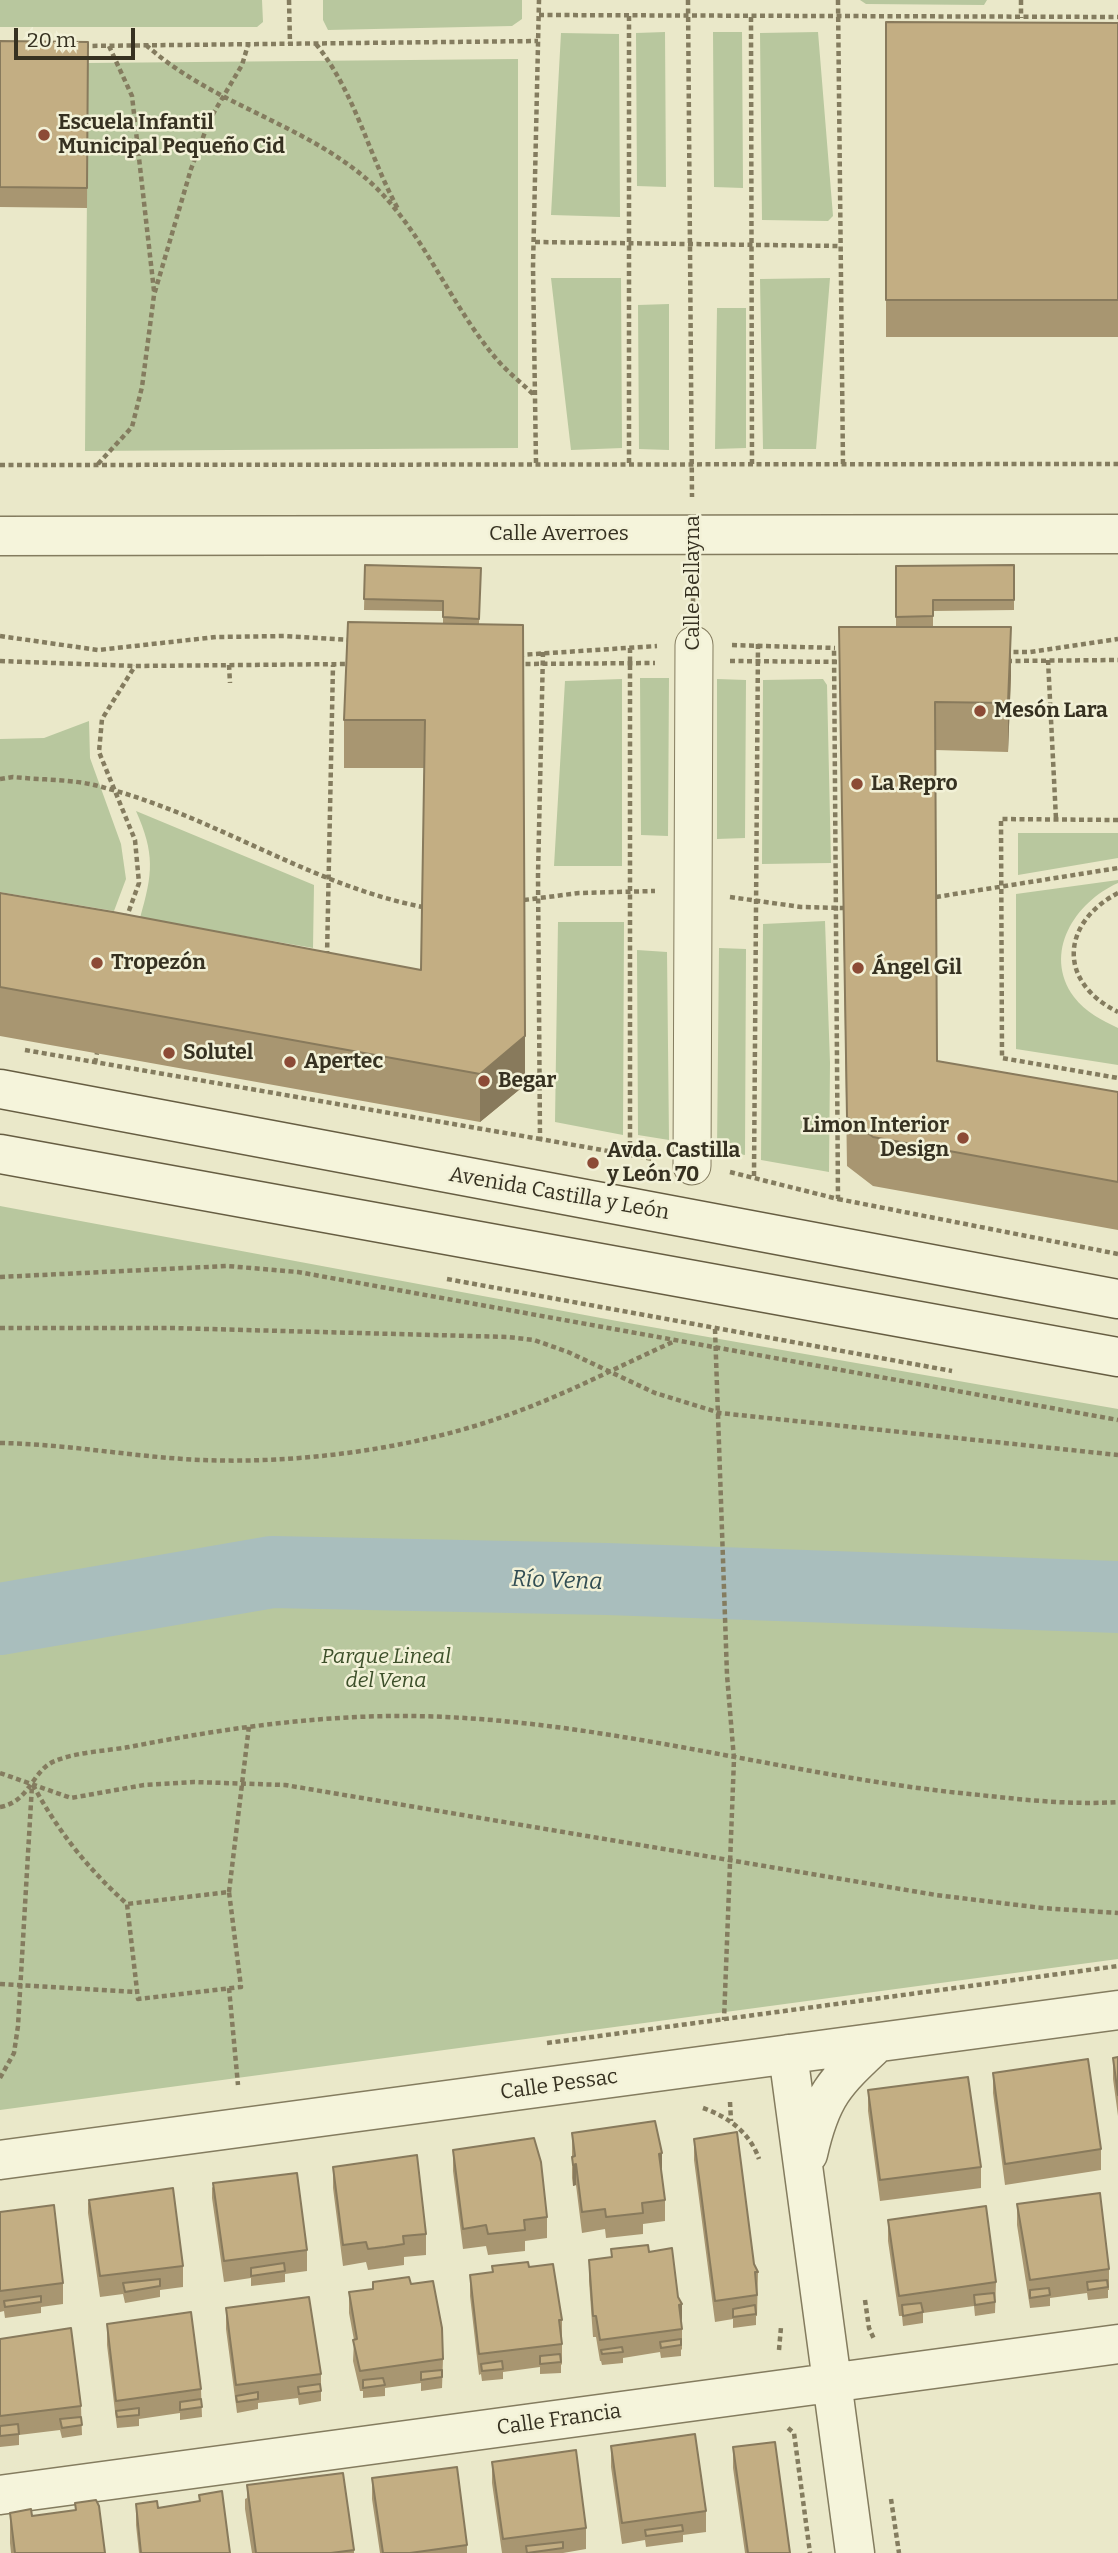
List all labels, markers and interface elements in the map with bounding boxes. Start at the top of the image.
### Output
scale bar [18,14,138,58]
text: 20 m [27,27,76,53]
place label: Escuela Infantil Municipal Pequeño Cid [58,110,285,160]
marker: Escuela Infantil Municipal Pequeño Cid [36,127,52,143]
street label: Calle Bellayna [680,515,706,651]
street label: Calle Averroes [489,521,629,547]
place label: Mesón Lara [994,698,1108,724]
marker: Mesón Lara [972,703,988,719]
place label: La Repro [871,771,958,797]
marker: La Repro [849,776,865,792]
place label: Tropezón [111,950,206,976]
marker: Tropezón [89,955,105,971]
place label: Ángel Gil [872,955,962,981]
marker: Ángel Gil [850,960,866,976]
place label: Solutel [183,1040,253,1066]
marker: Solutel [161,1045,177,1061]
place label: Apertec [304,1049,383,1075]
marker: Apertec [282,1054,298,1070]
place label: Begar [498,1068,556,1094]
marker: Begar [476,1073,492,1089]
place label: Limon Interior Design [802,1113,949,1163]
marker: Limon Interior Design [955,1130,971,1146]
place label: Avda. Castilla y León 70 [607,1138,740,1188]
marker: Avda. Castilla y León 70 [585,1155,601,1171]
street label: Avenida Castilla y León [447,1162,671,1226]
water label: Río Vena [511,1566,603,1596]
park label: Parque Lineal del Vena [321,1644,451,1694]
street label: Calle Pessac [499,2064,619,2106]
street label: Calle Francia [495,2399,623,2441]

